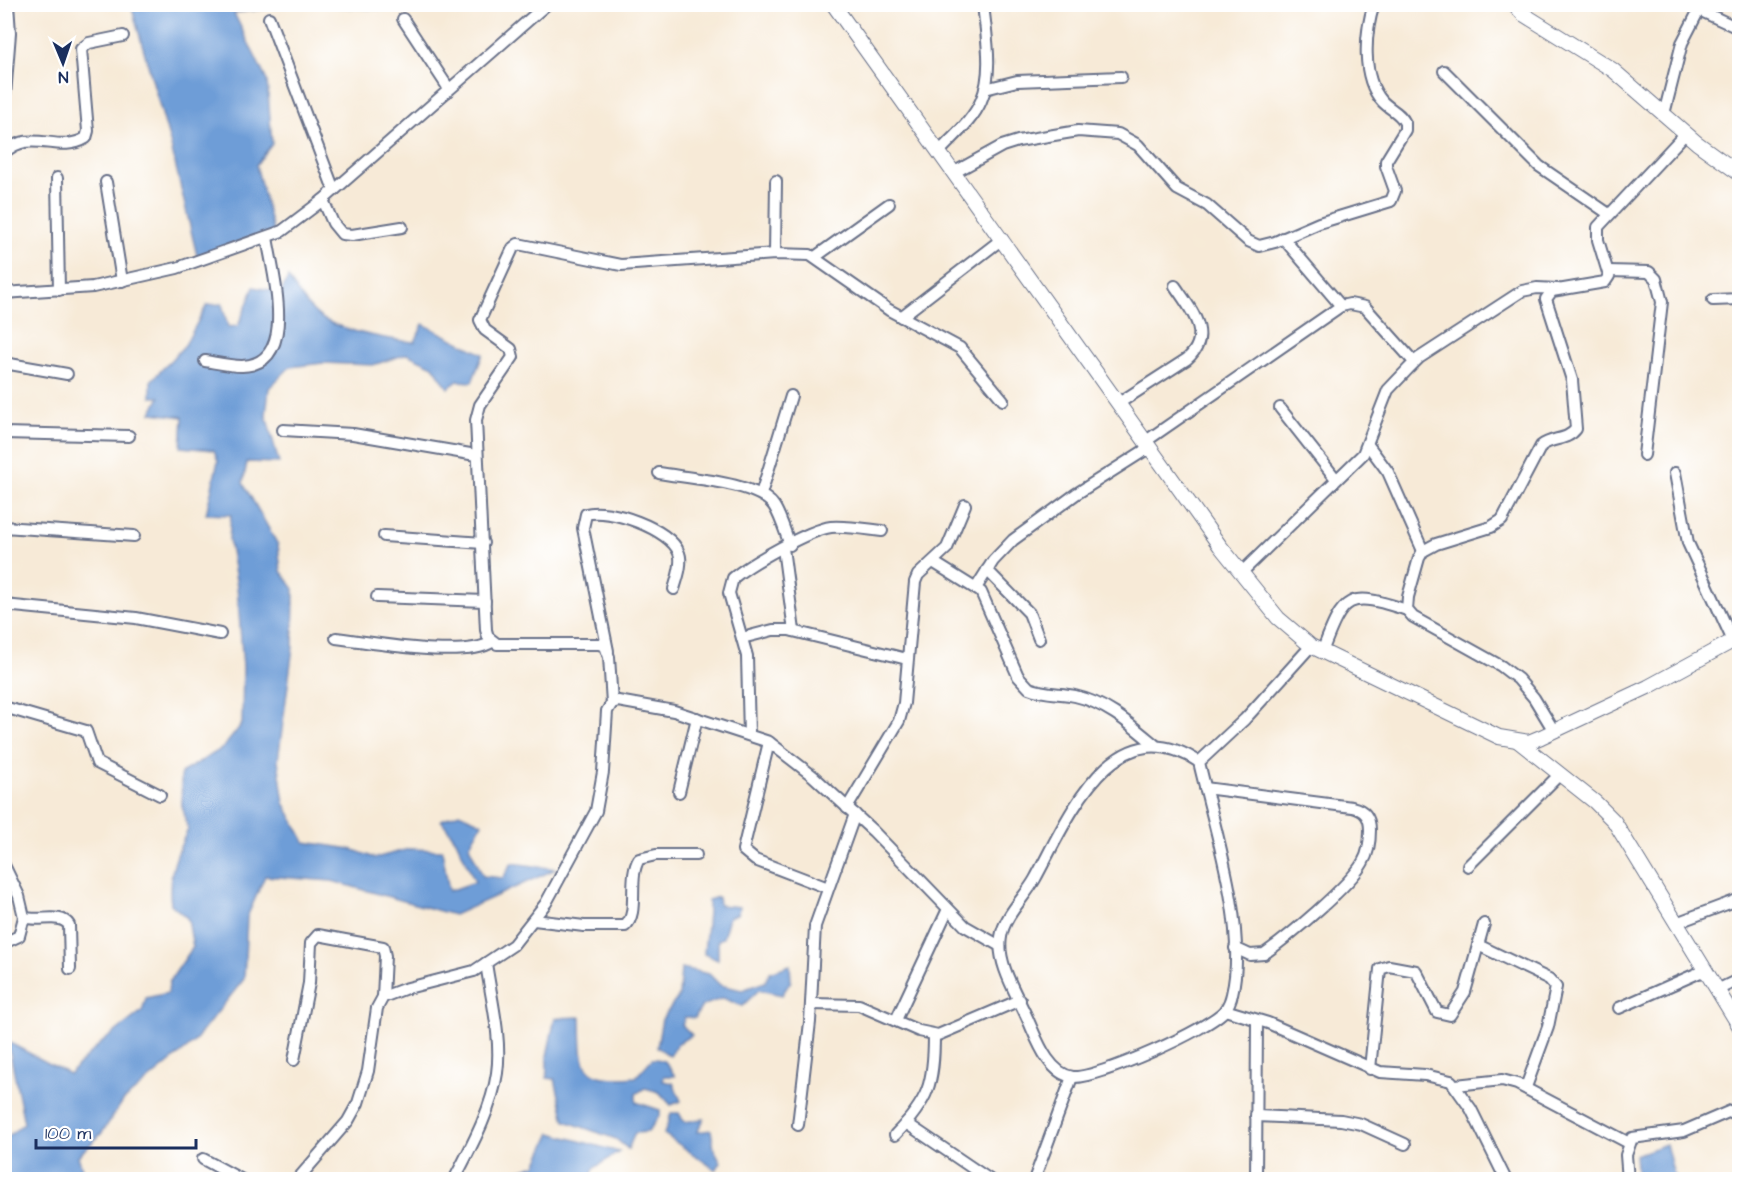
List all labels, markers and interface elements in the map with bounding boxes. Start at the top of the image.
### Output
north arrow [33,33,93,93]
text: N [58,66,69,88]
scale bar [36,1112,196,1150]
text: 100 m [45,1121,91,1146]

